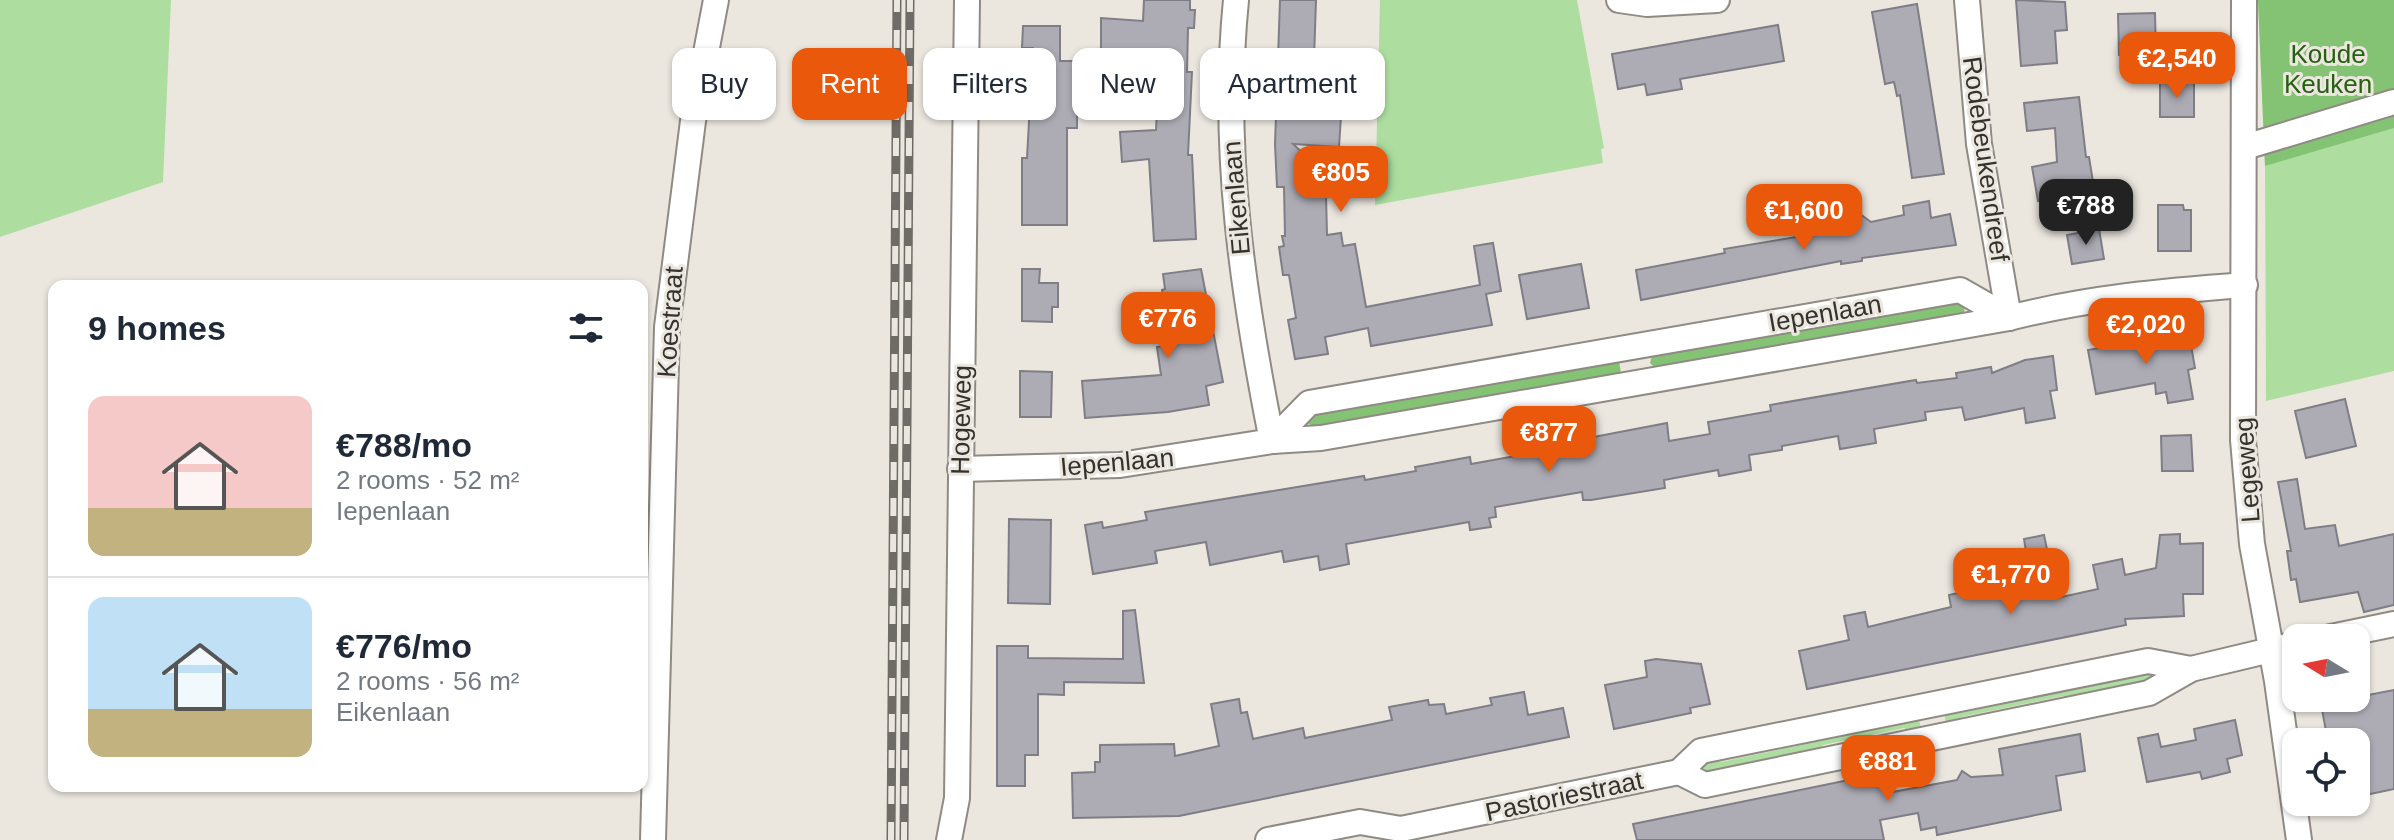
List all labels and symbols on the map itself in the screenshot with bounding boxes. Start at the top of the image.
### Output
pin: €2,540 [2112,32,2242,100]
park label: Koude Keuken [2284,39,2372,99]
street label: Rodebeukendreef [1957,55,2015,264]
street label: Eikenlaan [1216,140,1256,256]
pin: €805 [1294,146,1388,214]
pin: €788 [2039,179,2133,247]
pin: €1,600 [1739,184,1869,252]
street label: Koestraat [651,265,689,379]
street label: Iepenlaan [1766,288,1884,338]
pin: €776 [1121,292,1215,360]
pin: €2,020 [2081,298,2211,366]
street label: Hogeweg [945,365,977,475]
pin: €877 [1502,406,1596,474]
street label: Legeweg [2228,416,2266,524]
street label: Iepenlaan [1059,442,1175,482]
pin: €1,770 [1946,548,2076,616]
north arrow [2282,624,2370,712]
pin: €881 [1841,735,1935,803]
street label: Pastoriestraat [1482,764,1646,827]

